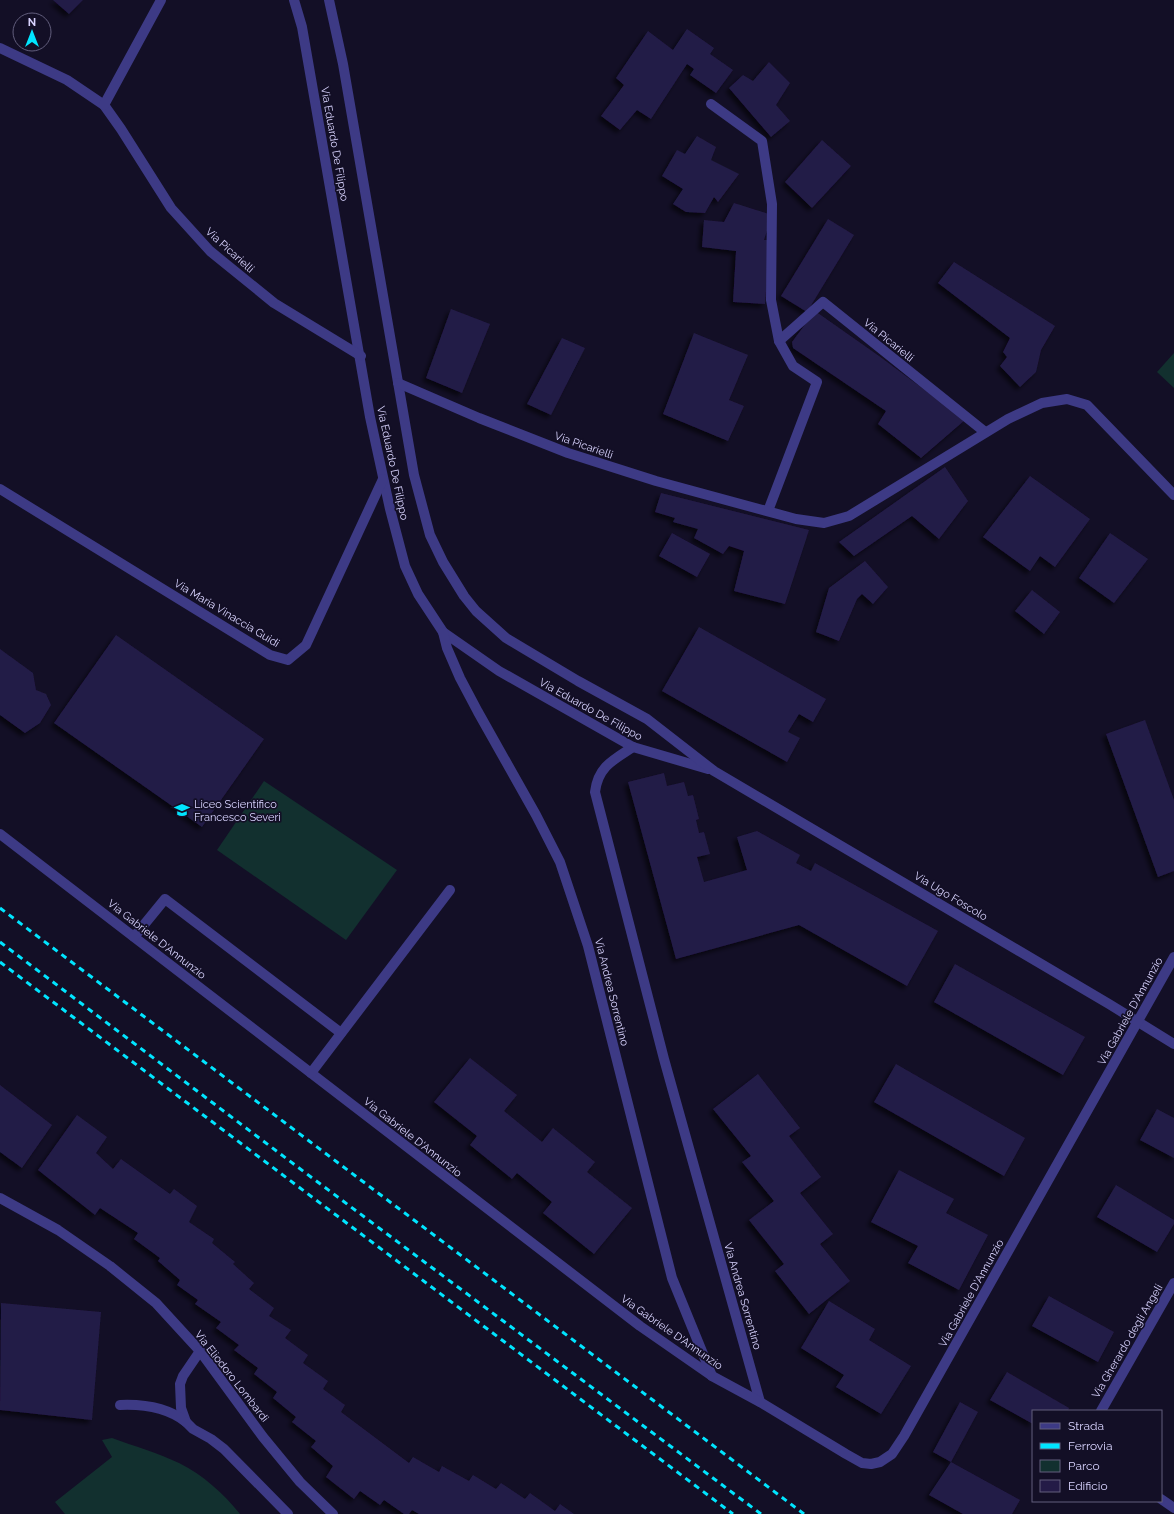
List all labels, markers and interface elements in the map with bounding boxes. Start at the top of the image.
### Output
north arrow [12,12,52,52]
text: N [28,16,36,29]
street label: Via Eduardo De Filippo [318,86,351,203]
street label: Via Picarielli [203,225,257,276]
street label: Via Picarielli [861,316,916,365]
street label: Via Eduardo De Filippo [374,405,411,522]
street label: Via Picarielli [553,429,615,462]
street label: Via Maria Vinaccia Guidi [172,577,282,650]
street label: Via Eduardo De Filippo [537,676,645,743]
place label: Liceo Scientifico Francesco Severi [194,798,281,824]
school or university icon: Liceo Scientifico Francesco Severi [173,801,191,819]
street label: Via Ugo Foscolo [912,869,990,924]
street label: Via Gabriele D'Annunzio [105,897,209,982]
street label: Via Andrea Sorrentino [592,937,631,1048]
street label: Via Gabriele D'Annunzio [1095,955,1166,1067]
street label: Via Gabriele D'Annunzio [361,1095,465,1180]
street label: Via Gabriele D'Annunzio [936,1237,1007,1349]
street label: Via Andrea Sorrentino [721,1241,764,1352]
street label: Via Gherardo degli Angeli [1089,1282,1165,1401]
street label: Via Gabriele D'Annunzio [618,1292,725,1373]
street label: Via Eliodoro Lombardi [192,1328,271,1425]
legend [1032,1410,1162,1502]
text: Strada [1068,1419,1104,1433]
text: Ferrovia [1068,1439,1112,1453]
text: Parco [1068,1459,1100,1473]
text: Edificio [1068,1479,1108,1493]

